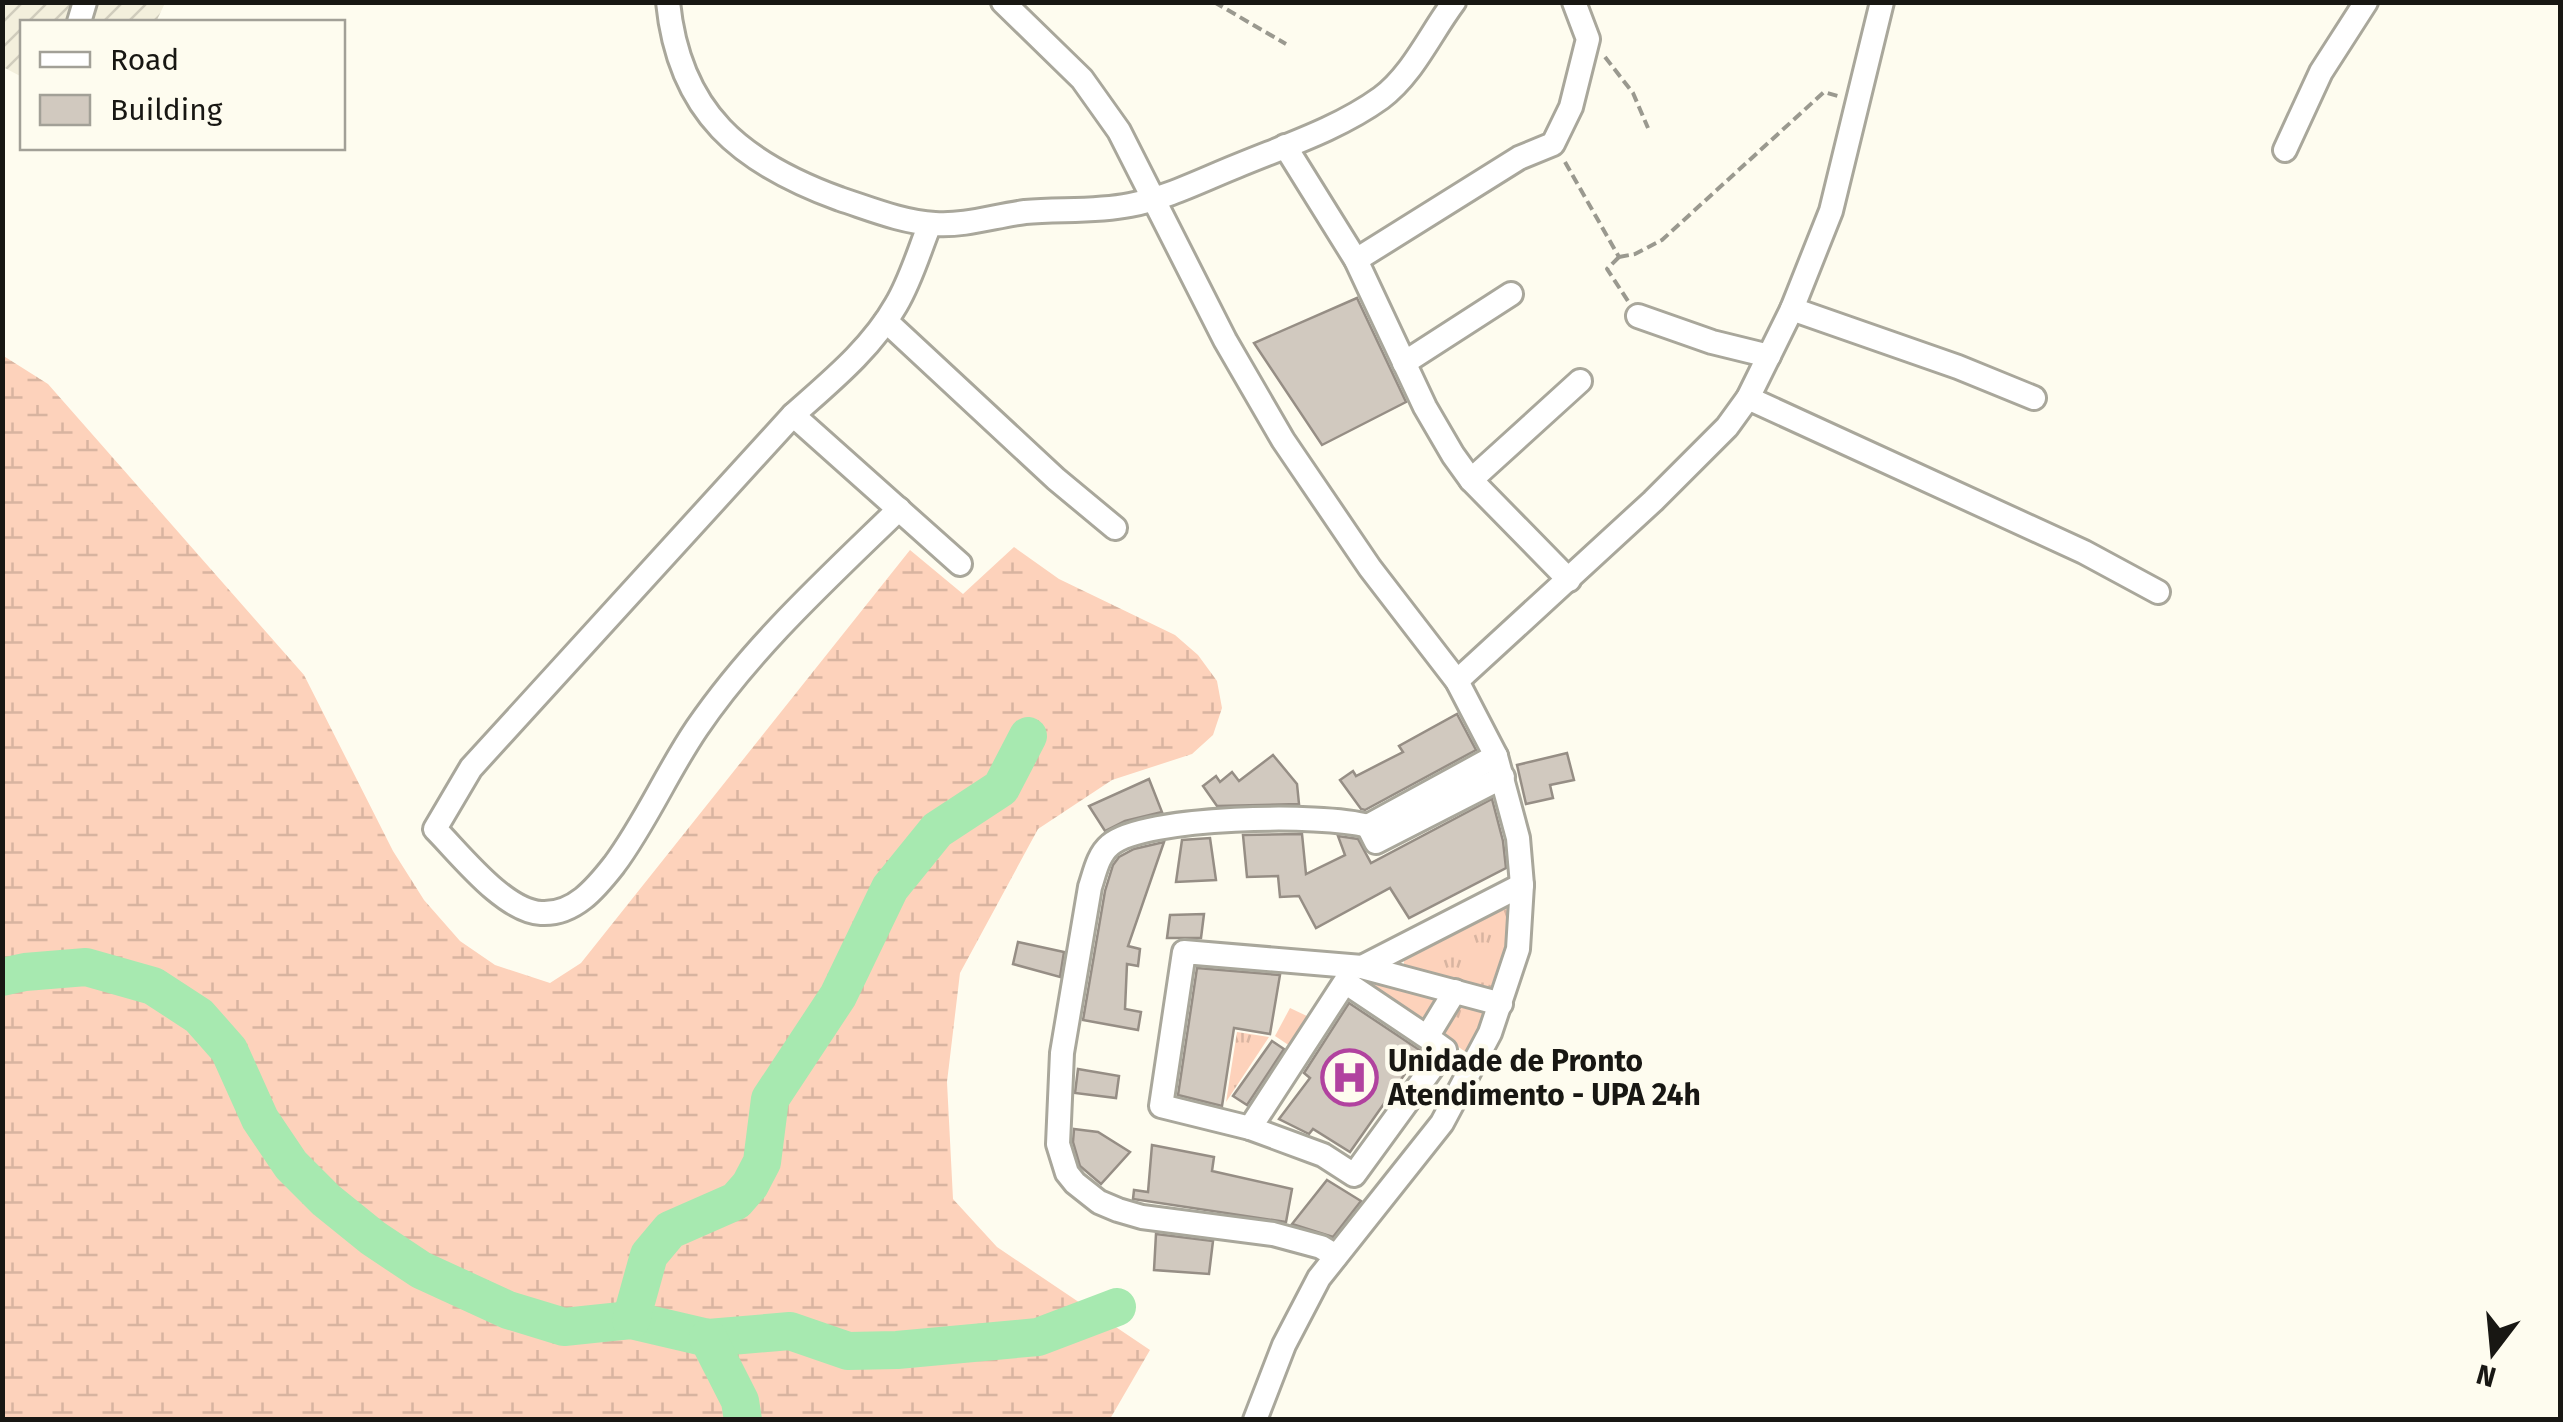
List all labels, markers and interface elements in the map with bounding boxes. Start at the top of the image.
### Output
legend [20,20,345,150]
text: Road [110,42,179,78]
text: Building [110,92,223,128]
place label: Unidade de Pronto Atendimento - UPA 24h [1387,1043,1701,1113]
hospital icon: Unidade de Pronto Atendimento - UPA 24h [1319,1048,1379,1108]
north arrow [2443,1302,2543,1402]
text: N [2473,1357,2500,1394]

